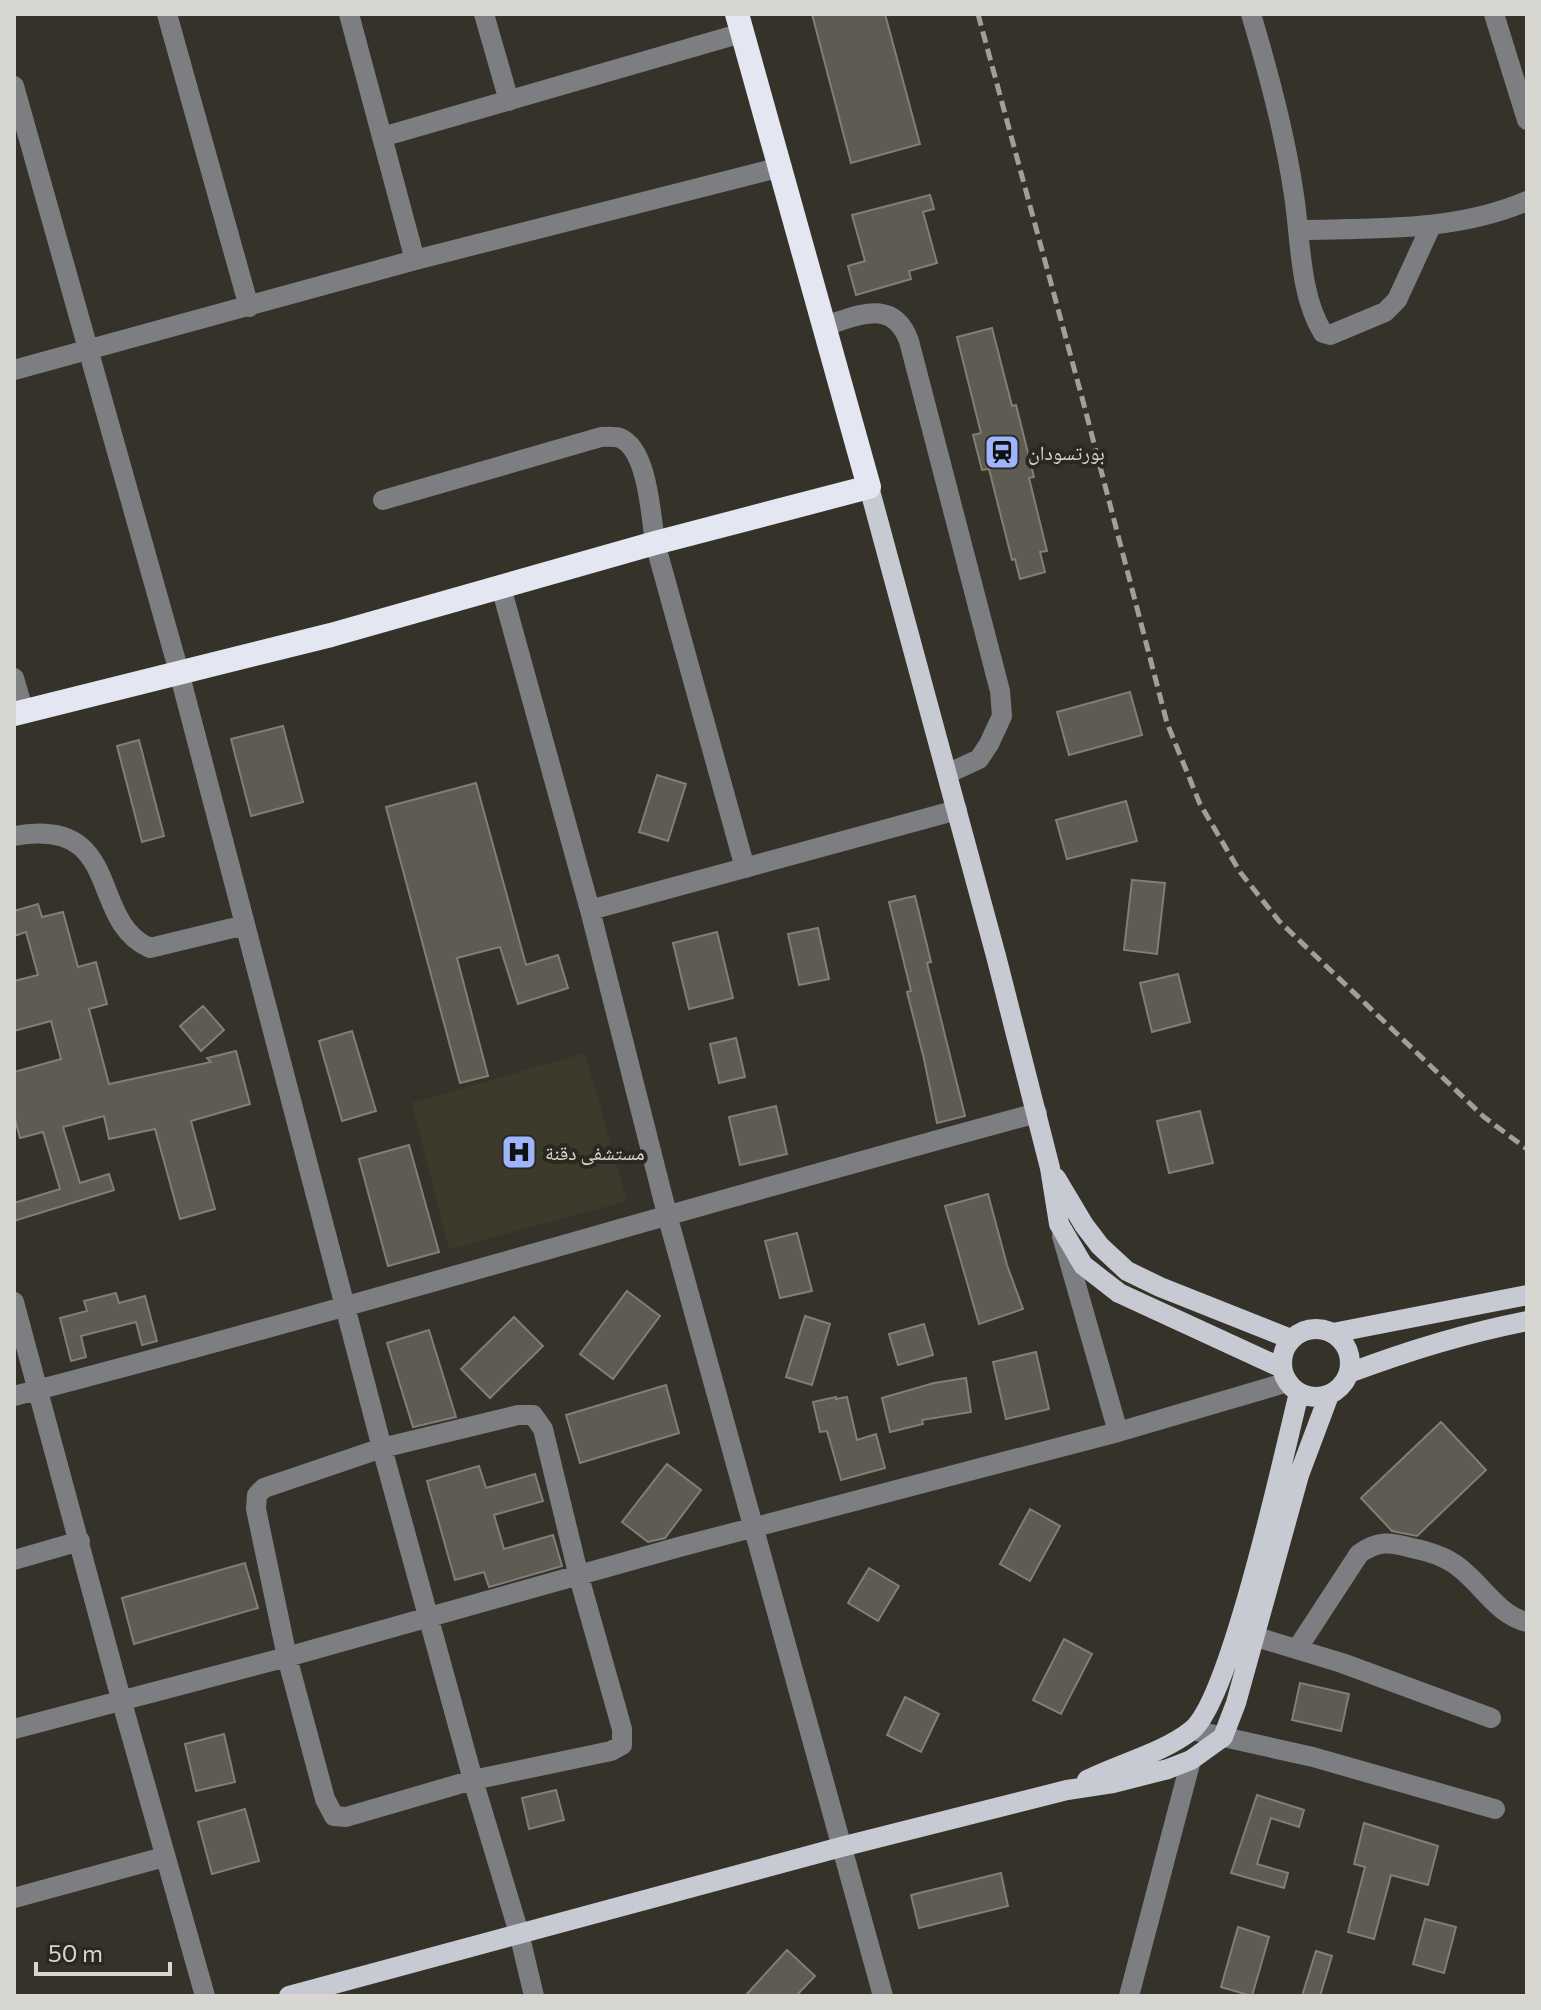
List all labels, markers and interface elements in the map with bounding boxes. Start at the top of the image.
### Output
station icon: بورتسودان [983,433,1021,471]
place label: بورتسودان [1028,440,1105,465]
hospital icon: مستشفى دقنة [500,1133,538,1171]
place label: مستشفى دقنة [545,1140,645,1165]
scale bar [36,1926,170,1976]
text: 50 m [48,1938,103,1967]

